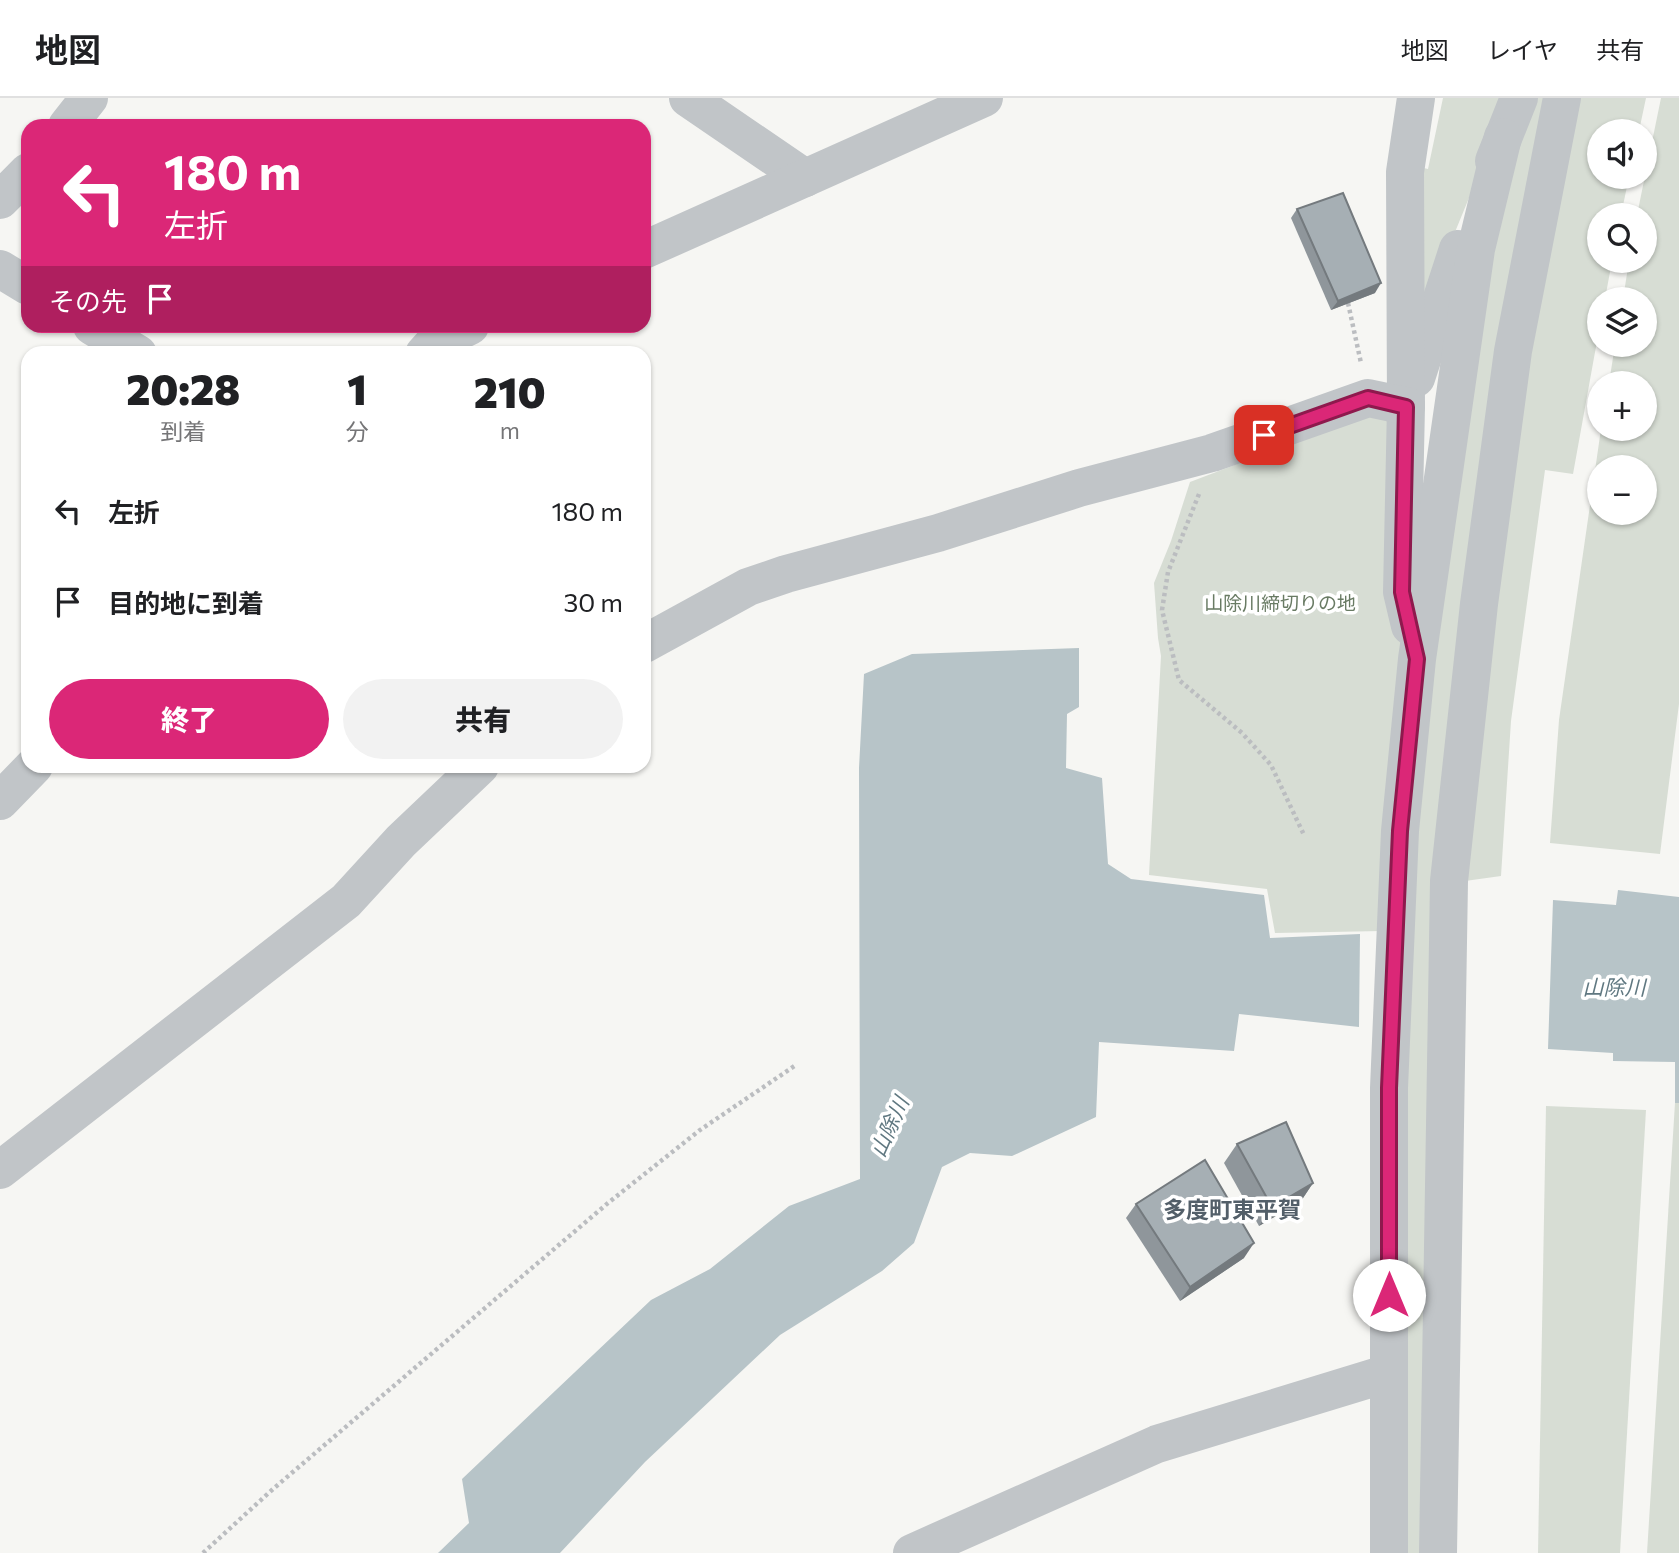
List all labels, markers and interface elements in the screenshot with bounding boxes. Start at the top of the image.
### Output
text: 地図 [35,28,101,69]
text: 地図 [1401,35,1449,64]
text: レイヤ [1487,35,1558,64]
text: 共有 [1596,35,1644,64]
map controls [1587,119,1657,525]
button: sound [1587,119,1657,189]
text: 180 m [164,140,301,200]
icon: left [49,147,140,238]
button: search [1587,203,1657,273]
text: 左折 [164,204,228,244]
icon: arrive [141,280,179,318]
text: その先 [49,285,127,316]
button: layers [1587,287,1657,357]
text: 20:28 [126,362,240,414]
text: 1 [347,362,367,414]
text: 210 [474,365,546,417]
button: + [1587,371,1657,441]
pin [1234,405,1294,465]
text: m [500,416,520,444]
icon: arrive [1245,416,1283,454]
text: 到着 [160,417,206,445]
text: 分 [345,417,368,445]
button: − [1587,455,1657,525]
icon: left [49,492,87,530]
text: 180 m [551,495,623,526]
text: 左折 [108,496,160,527]
icon: arrive [49,583,87,621]
text: 30 m [564,586,623,617]
text: 目的地に到着 [108,587,264,618]
park label: 山除川締切りの地 [1204,591,1356,614]
button: 終了 [49,679,329,759]
button: 共有 [343,679,623,759]
water label: 山除川 [1583,974,1647,999]
water label: 山除川 [864,1091,914,1160]
district label: 多度町東平賀 [1163,1195,1301,1223]
position arrow [1352,1258,1426,1332]

